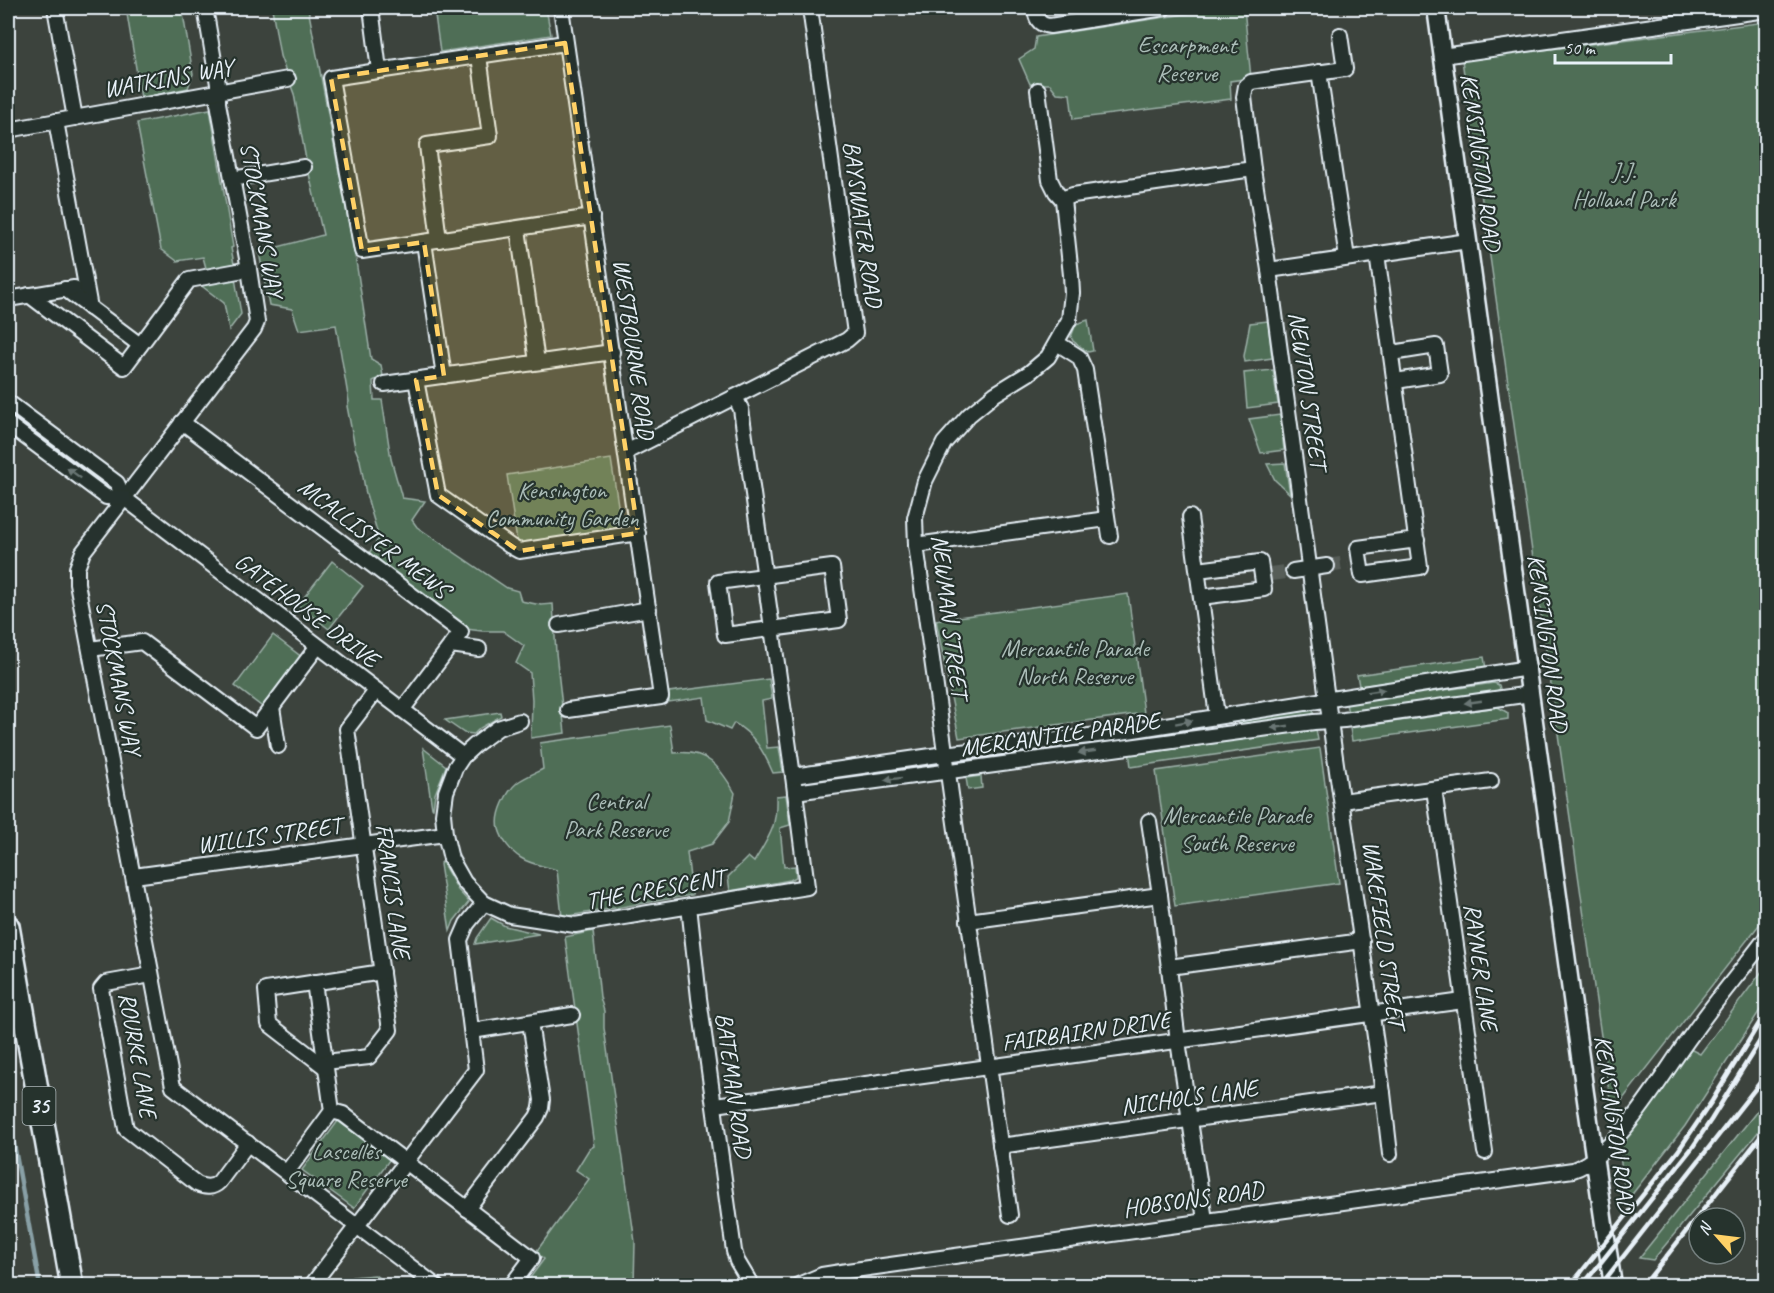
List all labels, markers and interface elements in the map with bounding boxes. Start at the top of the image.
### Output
scale bar [1555,27,1670,65]
park label: Escarpment Reserve [1138,30,1238,88]
text: 50 m [1564,37,1597,59]
street label: WATKINS WAY [101,51,240,104]
street label: KENSINGTON ROAD [1454,71,1509,255]
street label: BAYSWATER ROAD [837,139,890,311]
street label: STOCKMANS WAY [234,140,291,303]
park label: J.J. Holland Park [1572,156,1678,214]
street label: WESTBOURNE ROAD [607,257,662,443]
street label: NEWTON STREET [1282,310,1335,476]
one-way arrow [66,468,81,480]
street label: MCALLISTER MEWS [293,471,459,607]
park label: Kensington Community Garden [486,475,639,533]
street label: NEWMAN STREET [925,533,976,705]
street label: GATEHOUSE DRIVE [229,546,388,676]
street label: KENSINGTON ROAD [1521,552,1576,736]
street label: STOCKMANS WAY [89,598,149,761]
park label: Mercantile Parade North Reserve [1001,633,1151,691]
one-way arrow [1367,686,1386,695]
one-way arrow [1464,697,1483,706]
street label: MERCANTILE PARADE [959,705,1165,763]
one-way arrow [1174,717,1193,726]
one-way arrow [1270,722,1289,731]
one-way arrow [1077,748,1096,757]
one-way arrow [884,774,903,784]
park label: Central Park Reserve [564,786,670,844]
park label: Mercantile Parade South Reserve [1163,800,1313,858]
street label: WILLIS STREET [195,809,349,860]
street label: FRANCIS LANE [369,822,418,963]
street label: WAKEFIELD STREET [1356,839,1413,1035]
street label: THE CRESCENT [583,861,732,916]
street label: RAYNER LANE [1457,902,1505,1036]
street label: ROURKE LANE [112,990,164,1123]
street label: FAIRBAIRN DRIVE [1000,1004,1175,1058]
street label: BATEMAN ROAD [709,1011,759,1161]
street label: KENSINGTON ROAD [1588,1033,1643,1217]
street label: NICHOLS LANE [1119,1072,1262,1121]
road number: 35 [22,1087,56,1125]
park label: Lascelles Square Reserve [285,1136,409,1194]
street label: HOBSONS ROAD [1121,1174,1267,1224]
north arrow [1687,1206,1747,1266]
text: N [1693,1218,1717,1238]

